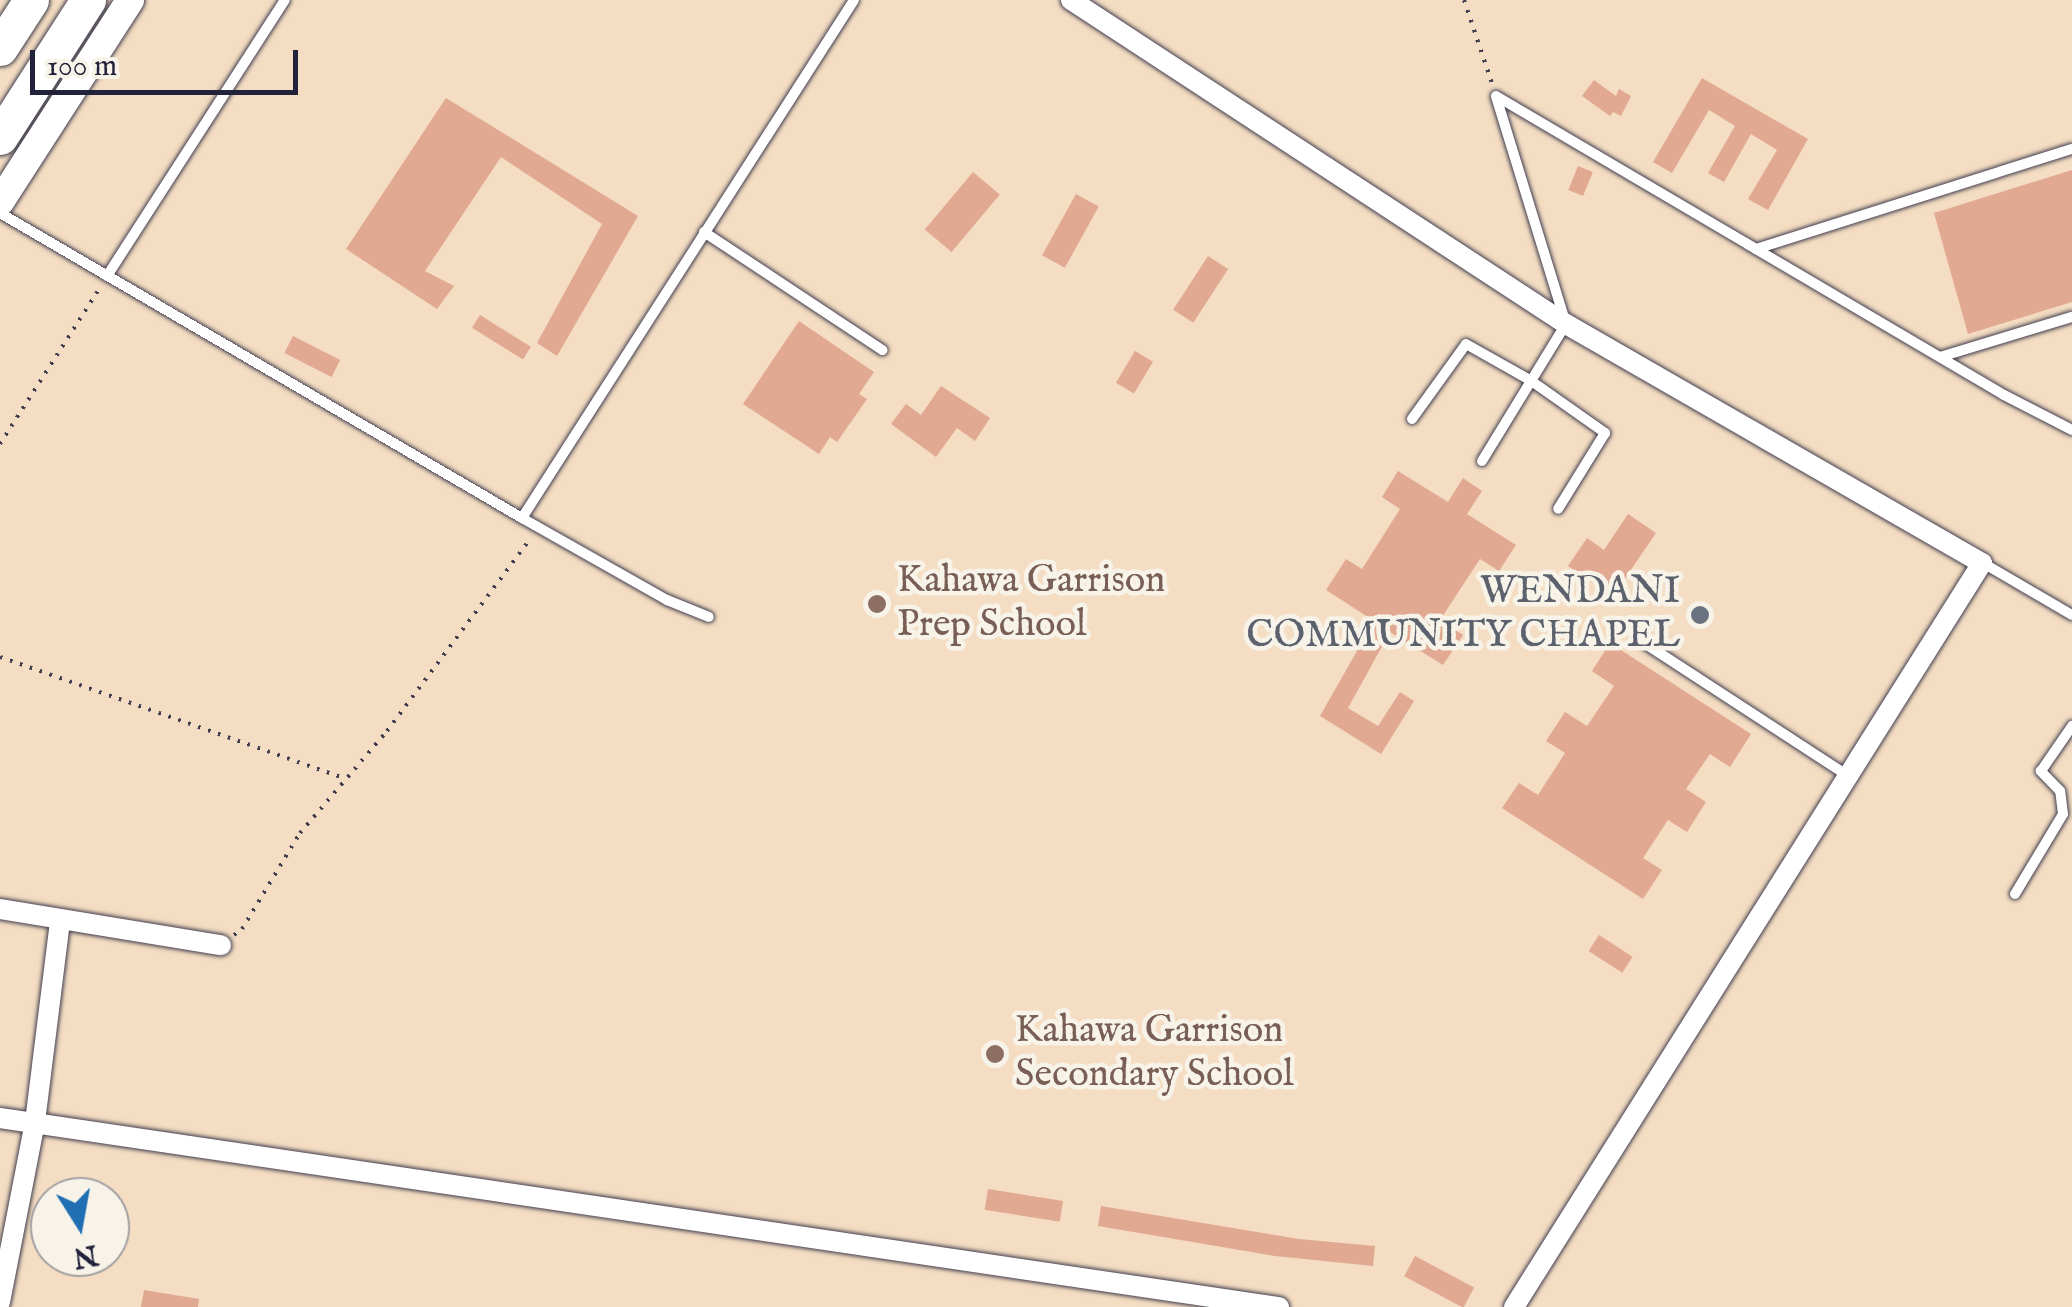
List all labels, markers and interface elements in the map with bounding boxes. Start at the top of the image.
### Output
scale bar [35,30,302,92]
text: 100 m [47,48,117,86]
place label: Kahawa Garrison Prep School [897,559,1165,648]
place label: WENDANI COMMUNITY CHAPEL [1246,570,1680,659]
marker: Kahawa Garrison Prep School [866,593,888,615]
marker: WENDANI COMMUNITY CHAPEL [1689,604,1711,626]
place label: Kahawa Garrison Secondary School [1015,1009,1294,1098]
marker: Kahawa Garrison Secondary School [984,1043,1006,1065]
north arrow [30,1177,130,1277]
text: N [70,1235,101,1274]

